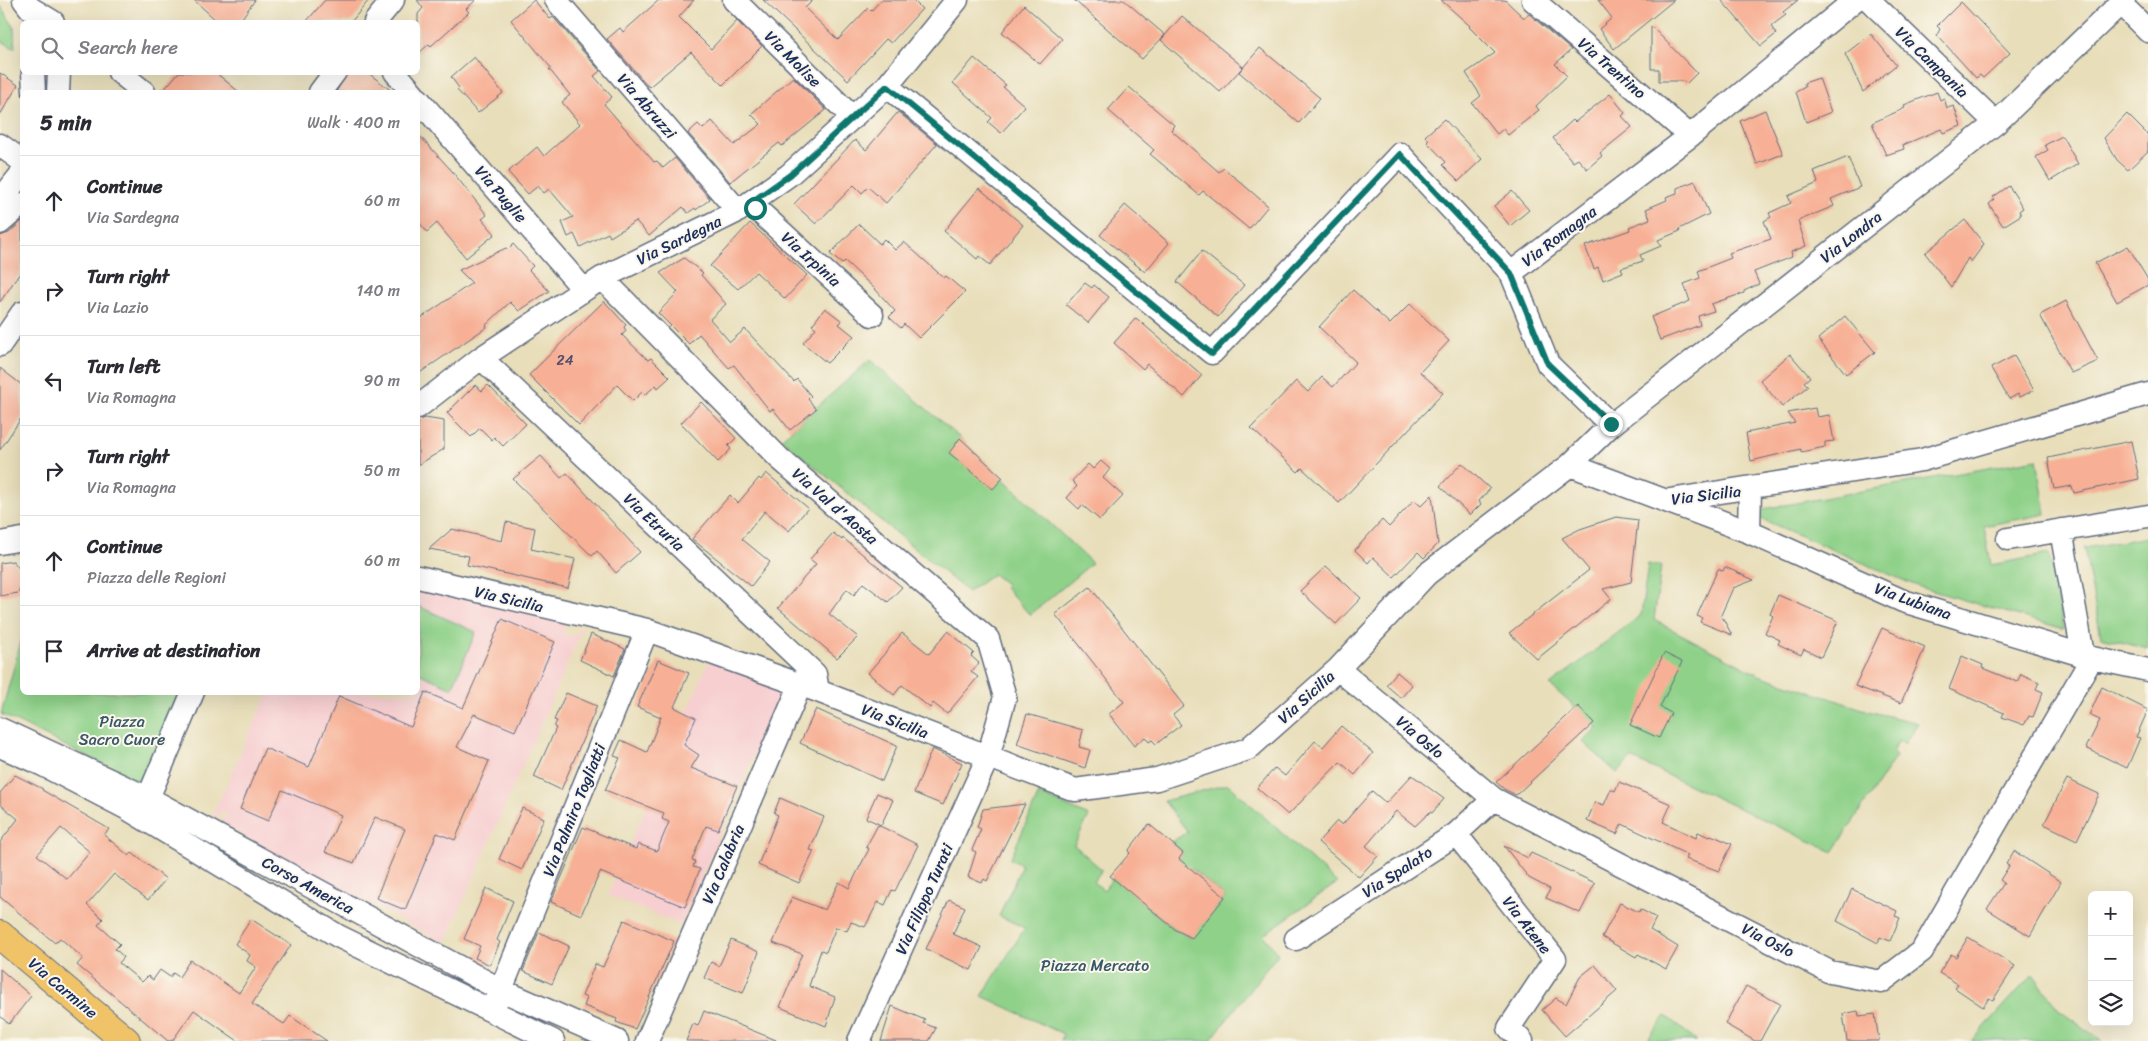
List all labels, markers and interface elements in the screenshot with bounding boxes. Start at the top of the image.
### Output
street label: Via Campania [1888,19,1976,105]
search box [20,20,420,75]
street label: Via Molise [757,23,829,95]
street label: Via Trentino [1571,30,1653,106]
text: Search here [78,31,178,64]
icon: search [38,34,66,62]
street label: Via Abruzzi [610,66,685,146]
text: 5 min [40,104,92,142]
text: Walk · 400 m [307,108,400,137]
street label: Via Puglie [467,158,535,230]
text: Continue [87,170,163,203]
text: 60 m [364,186,400,215]
icon: ahead [40,187,68,215]
route start [744,197,767,220]
street label: Via Romagna [1515,197,1604,274]
text: Via Sardegna [87,203,179,232]
street label: Via Londra [1813,203,1889,271]
street label: Via Sardegna [631,206,728,273]
street label: Via Irpinia [774,224,849,295]
text: Turn right [87,260,169,293]
text: 140 m [357,276,400,305]
icon: right [40,277,68,305]
text: Via Lazio [87,293,149,322]
house number: 24 [557,348,574,373]
text: Turn left [87,350,160,383]
text: 90 m [364,366,400,395]
icon: left [40,367,68,395]
text: Via Romagna [87,383,176,412]
route end [1600,413,1623,436]
text: Turn right [87,440,169,473]
text: 50 m [364,456,400,485]
icon: right [40,457,68,485]
street label: Via Val d'Aosta [785,460,886,553]
text: Via Romagna [87,473,176,502]
street label: Via Sicilia [1670,476,1742,514]
street label: Via Etruria [616,485,692,559]
text: Continue [87,530,163,563]
text: 60 m [364,546,400,575]
icon: ahead [40,547,68,575]
text: Piazza delle Regioni [87,563,226,592]
street label: Via Lubiana [1870,574,1956,628]
street label: Via Sicilia [472,577,546,621]
text: Arrive at destination [87,634,260,667]
icon: arrive [40,637,68,665]
street label: Via Sicilia [1270,663,1342,731]
street label: Via Sicilia [857,695,933,747]
park label: Piazza Sacro Cuore [79,707,165,754]
street label: Via Oslo [1389,708,1451,766]
street label: Via Palmiro Togliatti [534,738,614,881]
street label: Via Calabria [693,820,753,908]
street label: Via Filippo Turati [886,838,962,959]
street label: Via Spalato [1356,838,1438,906]
street label: Corso America [256,848,360,923]
street label: Via Atene [1495,889,1559,961]
map controls [2088,891,2133,1026]
button: + [2088,891,2133,936]
street label: Via Oslo [1736,914,1800,966]
button: − [2088,936,2133,981]
street label: Via Carmine [21,950,105,1026]
park label: Piazza Mercato [1041,951,1149,980]
button: layers [2088,981,2133,1026]

